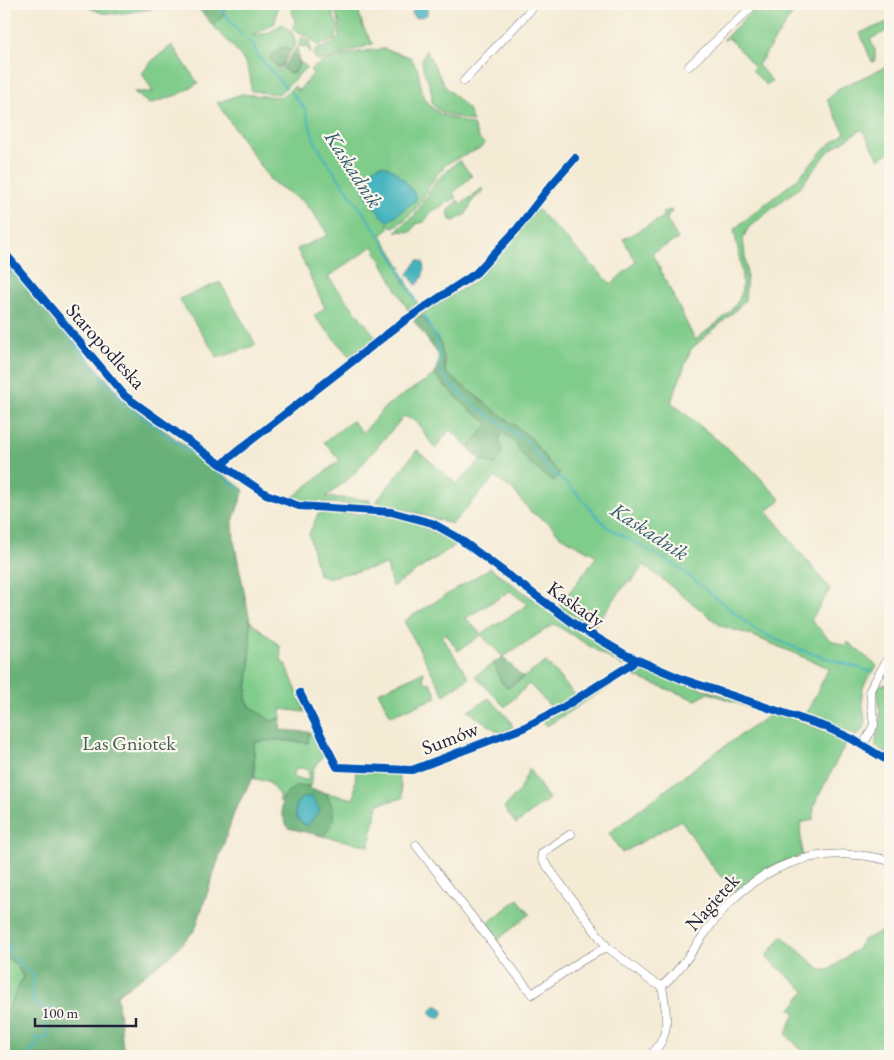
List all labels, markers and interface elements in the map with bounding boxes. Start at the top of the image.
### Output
water label: Kaskadnik [318,124,389,213]
street label: Staropodleska [61,298,151,394]
water label: Kaskadnik [605,495,694,566]
street label: Kaskady [542,575,610,633]
street label: Sumów [418,715,482,761]
park label: Las Gniotek [82,730,176,756]
street label: Nagietek [679,867,745,936]
scale bar [35,995,136,1027]
text: 100 m [42,1003,79,1022]

